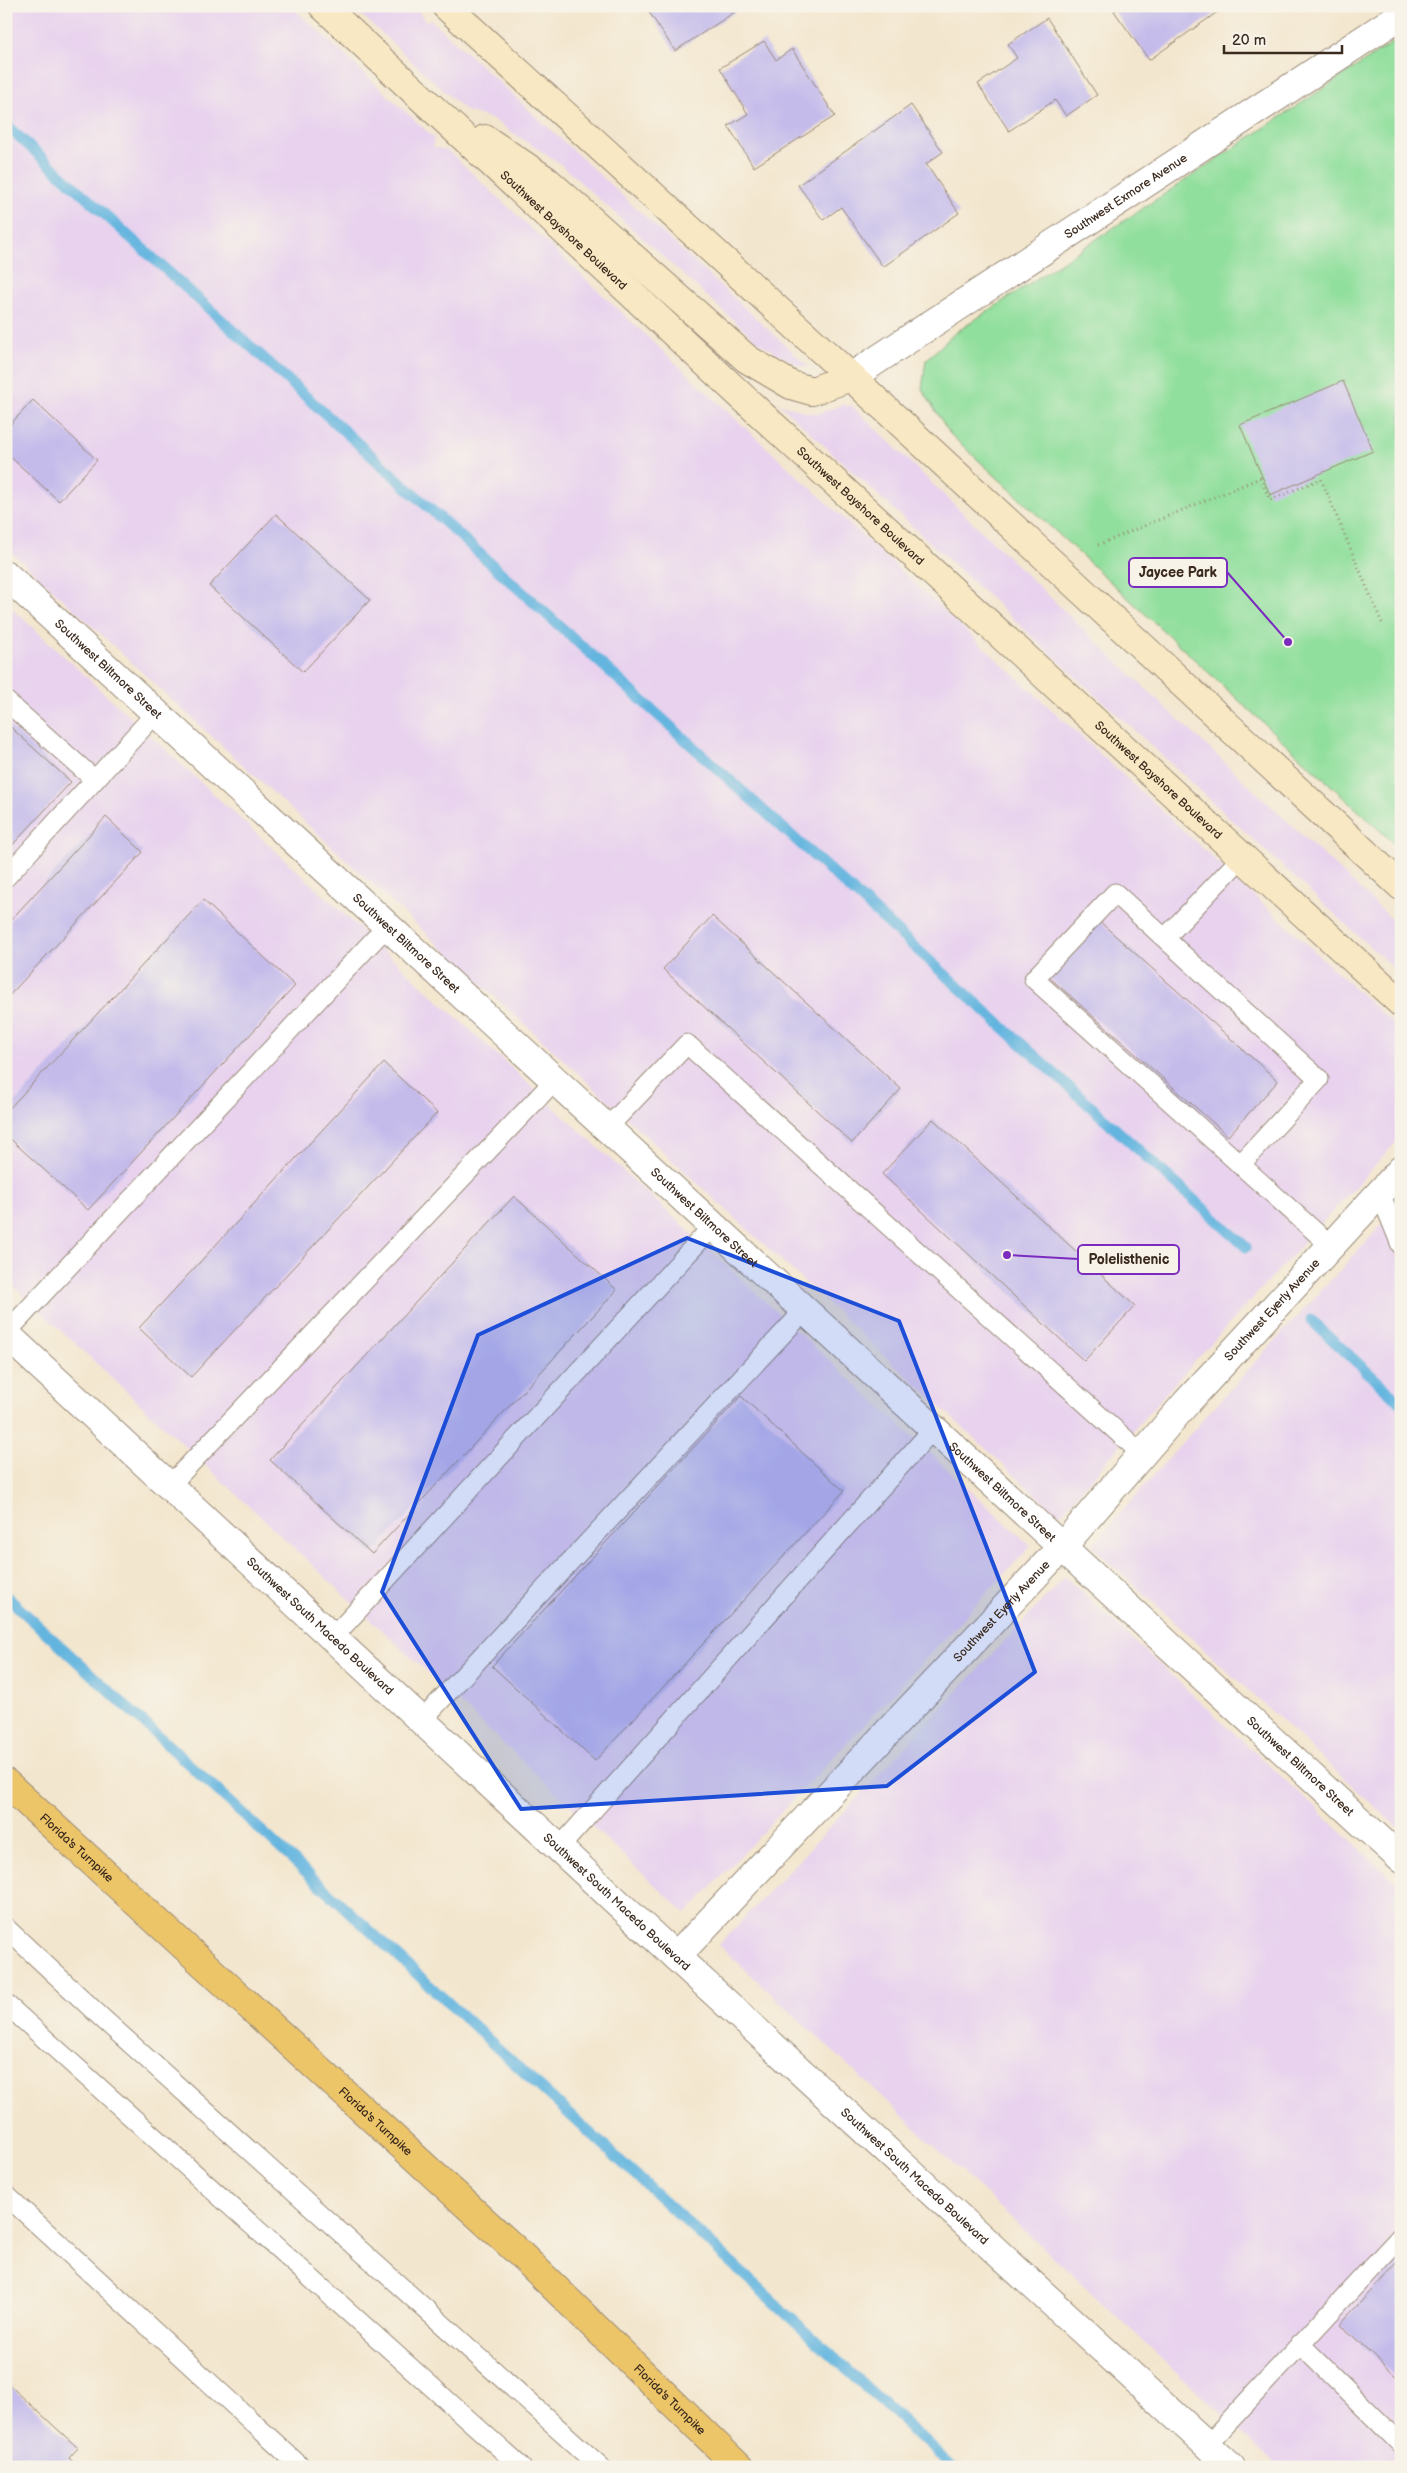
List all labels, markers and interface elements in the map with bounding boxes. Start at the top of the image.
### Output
scale bar [1224,22,1342,54]
text: 20 m [1232,31,1266,50]
street label: Southwest Exmore Avenue [1062,151,1190,242]
street label: Southwest Bayshore Boulevard [497,168,630,293]
street label: Southwest Bayshore Boulevard [793,444,927,569]
callout: Jaycee Park [1129,558,1227,587]
text: Jaycee Park [1139,564,1218,581]
street label: Southwest Biltmore Street [51,616,165,723]
street label: Southwest Bayshore Boulevard [1091,718,1225,843]
street label: Southwest Biltmore Street [349,891,463,997]
street label: Southwest Biltmore Street [647,1165,761,1271]
callout: Polelisthenic [1078,1245,1179,1274]
text: Polelisthenic [1089,1251,1170,1268]
street label: Southwest Eyerly Avenue [1222,1256,1323,1364]
street label: Southwest Biltmore Street [945,1439,1059,1546]
street label: Southwest South Macedo Boulevard [243,1555,396,1699]
street label: Southwest Eyerly Avenue [951,1558,1053,1665]
street label: Southwest Biltmore Street [1243,1714,1357,1820]
street label: Florida's Turnpike [36,1811,116,1886]
street label: Southwest South Macedo Boulevard [540,1830,693,1974]
street label: Florida's Turnpike [335,2084,415,2159]
street label: Southwest South Macedo Boulevard [837,2105,991,2248]
street label: Florida's Turnpike [630,2361,709,2438]

